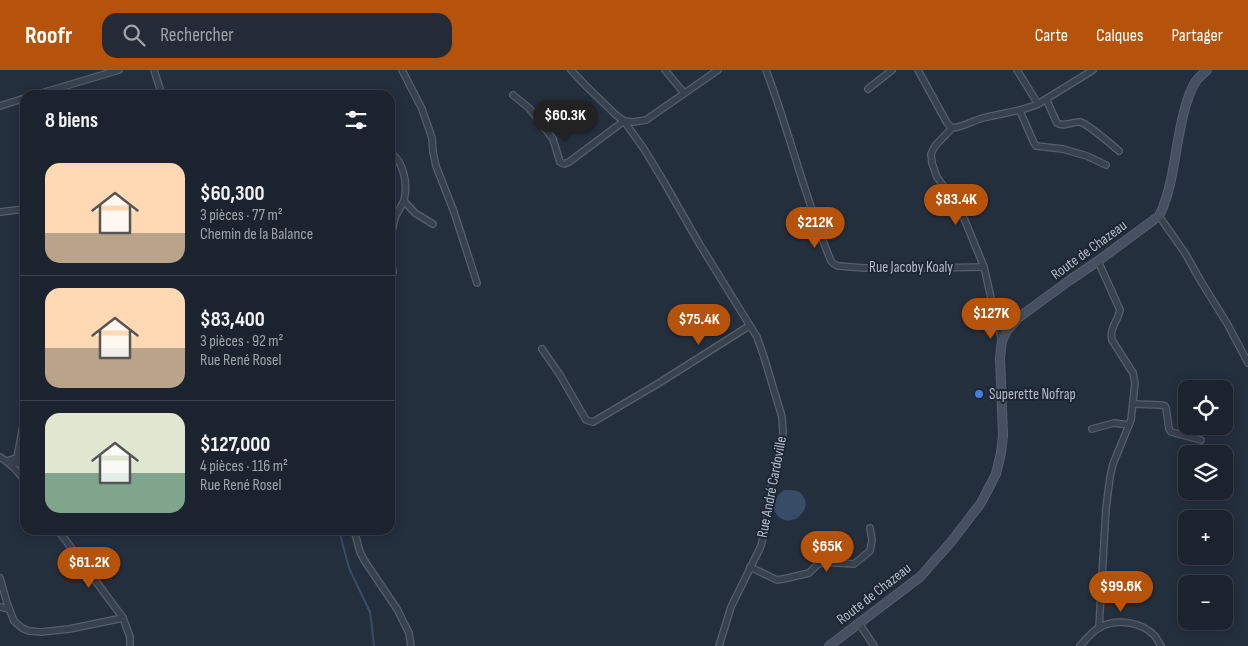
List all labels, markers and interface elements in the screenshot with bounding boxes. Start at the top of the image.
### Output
search box [102,13,452,58]
text: Roofr [25,21,72,50]
icon: search [120,21,148,49]
text: Rechercher [160,24,234,47]
text: Carte [1035,25,1068,46]
text: Calques [1096,25,1143,46]
text: Partager [1171,25,1223,46]
pin: $60.3K [524,100,606,142]
icon: filters [342,106,370,134]
text: $60.3K [544,106,586,125]
text: 8 biens [45,108,98,133]
text: $60,300 [200,181,264,206]
icon: home [85,183,145,243]
pin: $83.4K [915,184,997,226]
text: $83.4K [935,190,977,209]
text: 3 pièces · 77 m² [200,206,283,225]
pin: $212K [780,206,850,249]
text: $212K [797,213,833,232]
street label: Route de Chazeau [1047,216,1131,284]
text: Chemin de la Balance [200,225,313,244]
street label: Rue Jacoby Koaly [869,258,953,277]
pin: $127K [956,298,1026,340]
pin: $75.4K [658,304,740,346]
text: $127K [973,304,1009,323]
text: $83,400 [200,307,265,332]
icon: home [85,308,145,368]
text: $75.4K [678,310,720,329]
text: 3 pièces · 92 m² [200,332,284,351]
text: Rue René Rosel [200,351,282,370]
map controls [1178,380,1233,630]
button: locate [1178,380,1233,435]
place label: Superette Nofrap [989,385,1076,404]
marker: Superette Nofrap [973,388,985,400]
text: $127,000 [200,432,270,457]
icon: home [85,433,145,493]
street label: Rue André Cardoville [753,435,791,539]
button: layers [1178,445,1233,500]
text: 4 pièces · 116 m² [200,457,288,476]
text: Rue René Rosel [200,476,282,495]
button: + [1178,510,1233,565]
pin: $65K [797,530,857,573]
text: $65K [812,537,842,556]
pin: $61.2K [48,546,130,589]
text: $61.2K [68,553,110,572]
street label: Route de Chazeau [833,559,915,629]
pin: $99.6K [1080,570,1162,613]
button: − [1178,575,1233,630]
text: $99.6K [1100,577,1142,596]

